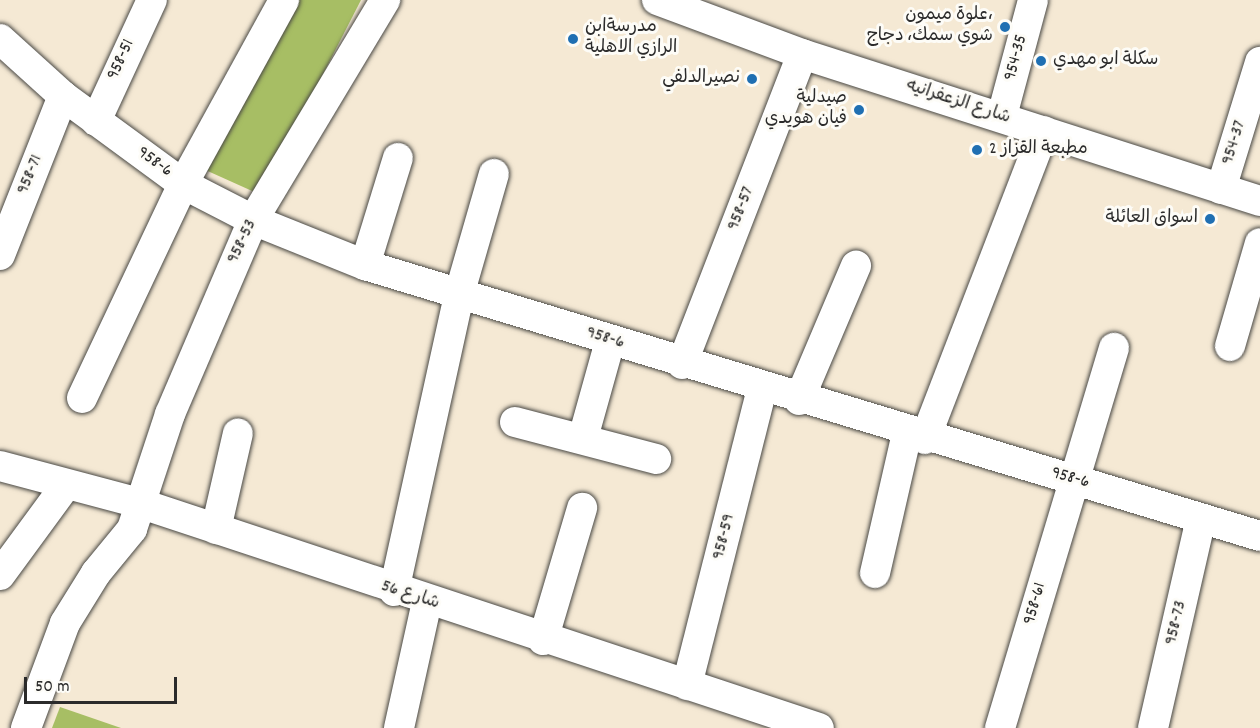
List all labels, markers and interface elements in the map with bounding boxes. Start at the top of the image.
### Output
place label: علوة ميمون، شوي سمك، دجاج [867,6,993,48]
place label: مدرسةابن الرازي الاهلية [585,18,678,60]
marker: علوة ميمون، شوي سمك، دجاج [998,20,1012,34]
marker: مدرسةابن الرازي الاهلية [566,32,580,46]
street label: 954-35 [1001,33,1033,83]
street label: 958-51 [104,36,140,84]
place label: سكلة ابو مهدي [1053,50,1158,72]
marker: سكلة ابو مهدي [1034,54,1048,68]
place label: نصيرالدلفي [662,68,740,90]
marker: نصيرالدلفي [745,72,759,86]
street label: شارع الزعفرانيه [903,76,1013,130]
place label: صيدلية فيان هويدي [765,89,847,132]
marker: صيدلية فيان هويدي [852,103,866,117]
street label: 954-37 [1218,118,1252,168]
place label: مطبعة القزاز 2 [989,139,1088,161]
street label: 958-6 [132,143,176,183]
marker: مطبعة القزاز 2 [970,143,984,157]
street label: 958-71 [13,152,49,198]
street label: 958-57 [724,184,760,234]
place label: اسواق العائلة [1106,208,1198,230]
marker: اسواق العائلة [1203,212,1217,226]
street label: 958-53 [223,216,263,268]
street label: 958-6 [583,323,627,355]
street label: 958-6 [1048,463,1092,495]
street label: 958-59 [709,512,741,562]
street label: شارع 56 [378,576,442,616]
street label: 958-61 [1020,580,1052,628]
street label: 958-73 [1161,599,1193,647]
scale bar [27,665,180,703]
text: 50 m [35,675,70,700]

